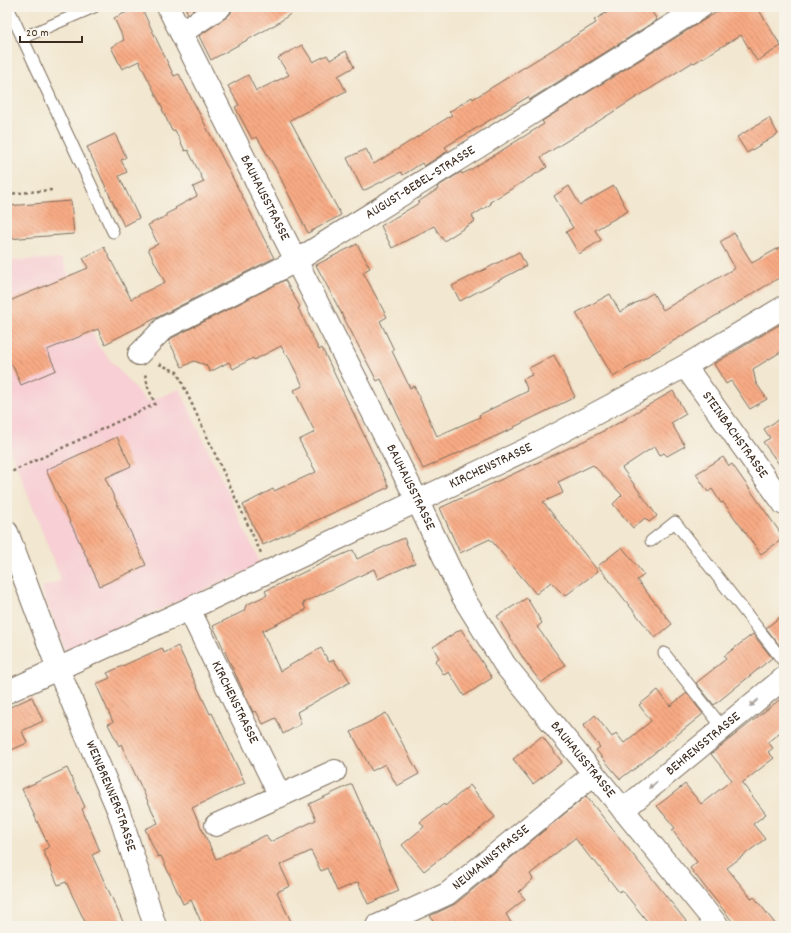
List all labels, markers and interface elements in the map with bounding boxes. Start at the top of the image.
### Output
scale bar [20,18,82,44]
text: 20 m [26,25,49,42]
street label: AUGUST-BEBEL-STRASSE [362,141,480,225]
street label: BAUHAUSSTRASSE [234,152,295,245]
street label: STEINBACHSTRASSE [696,387,773,483]
street label: KIRCHENSTRASSE [446,438,536,494]
street label: BAUHAUSSTRASSE [380,441,440,534]
street label: KIRCHENSTRASSE [206,658,263,748]
one-way arrow [748,698,759,707]
street label: BEHRENSSTRASSE [662,707,746,781]
street label: BAUHAUSSTRASSE [545,717,620,803]
street label: WEINBRENNERSTRASSE [80,738,141,855]
one-way arrow [648,781,659,789]
street label: NEUMANNSTRASSE [448,820,535,896]

